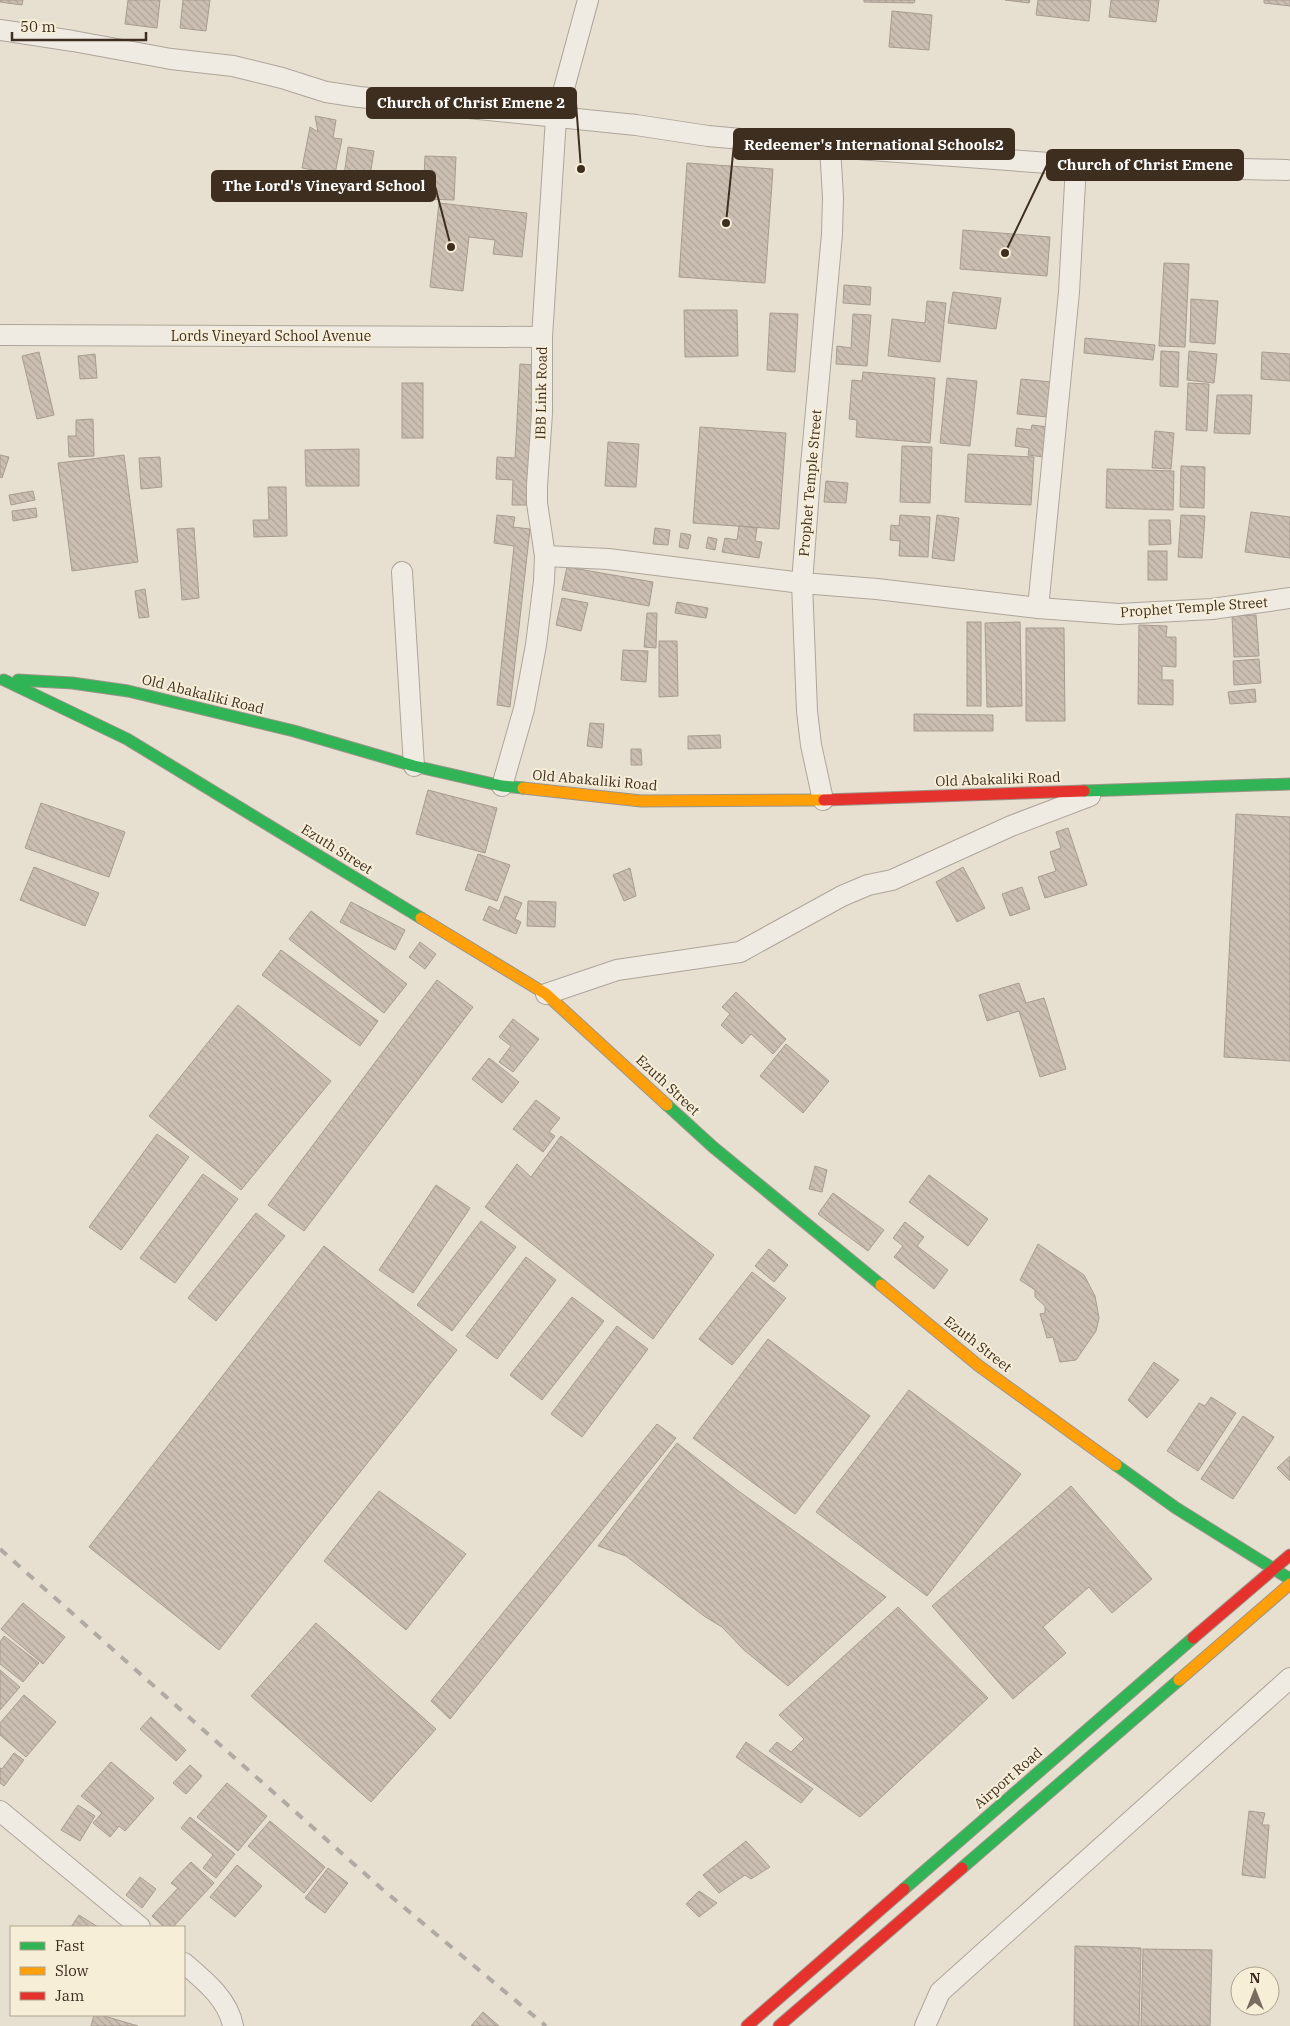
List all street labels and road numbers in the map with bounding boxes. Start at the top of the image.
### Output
street label: Lords Vineyard School Avenue [171,327,371,345]
street label: IBB Link Road [531,346,551,440]
street label: Prophet Temple Street [795,408,825,557]
street label: Prophet Temple Street [1120,593,1268,621]
street label: Old Abakaliki Road [140,670,266,718]
street label: Old Abakaliki Road [532,766,659,794]
street label: Old Abakaliki Road [935,768,1061,790]
street label: Ezuth Street [298,820,376,878]
street label: Ezuth Street [632,1051,704,1119]
street label: Ezuth Street [941,1312,1015,1376]
street label: Airport Road [970,1743,1046,1813]

